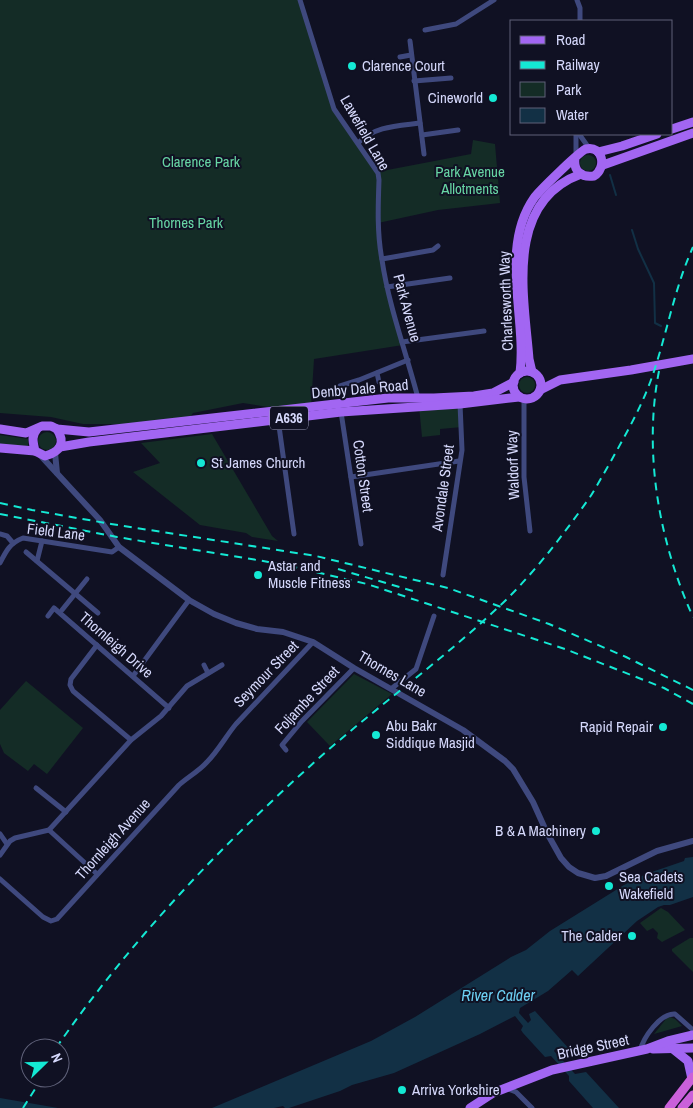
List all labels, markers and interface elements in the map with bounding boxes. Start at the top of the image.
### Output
legend [510,20,673,135]
text: Road [556,29,585,50]
text: Railway [556,54,601,75]
place label: Clarence Court [362,55,445,76]
marker: Clarence Court [346,60,358,72]
text: Park [556,79,582,100]
place label: Cineworld [428,87,483,108]
street label: Lawefield Lane [335,91,395,174]
marker: Cineworld [487,92,499,104]
text: Water [556,104,588,125]
park label: Clarence Park [162,151,241,172]
park label: Park Avenue Allotments [435,161,505,199]
park label: Thornes Park [149,212,224,233]
street label: Charlesworth Way [493,250,518,351]
street label: Park Avenue [388,272,427,344]
street label: Denby Dale Road [311,374,409,403]
road number: A636 [270,406,308,429]
street label: Waldorf Way [501,429,524,500]
street label: Cotton Street [348,439,379,514]
street label: Avondale Street [426,443,459,534]
place label: St James Church [211,452,305,473]
marker: St James Church [195,457,207,469]
street label: Field Lane [26,518,86,545]
place label: Astar and Muscle Fitness [267,555,351,593]
marker: Astar and Muscle Fitness [252,569,264,581]
street label: Thornleigh Drive [75,607,158,683]
street label: Seymour Street [228,635,303,712]
street label: Thornes Lane [354,645,431,702]
street label: Foljambe Street [270,661,344,738]
place label: Abu Bakr Siddique Masjid [385,715,475,753]
place label: Rapid Repair [580,716,653,737]
marker: Rapid Repair [657,721,669,733]
marker: Abu Bakr Siddique Masjid [370,729,382,741]
street label: Thornleigh Avenue [70,793,155,884]
place label: B & A Machinery [495,820,587,841]
marker: B & A Machinery [590,825,602,837]
place label: Sea Cadets Wakefield [619,866,683,904]
marker: Sea Cadets Wakefield [603,880,615,892]
place label: The Calder [561,925,622,946]
marker: The Calder [626,930,638,942]
water label: River Calder [461,984,535,1006]
street label: Bridge Street [555,1029,631,1064]
north arrow [20,1038,70,1088]
text: N [47,1051,67,1065]
place label: Arriva Yorkshire [411,1079,500,1100]
marker: Arriva Yorkshire [396,1084,408,1096]

